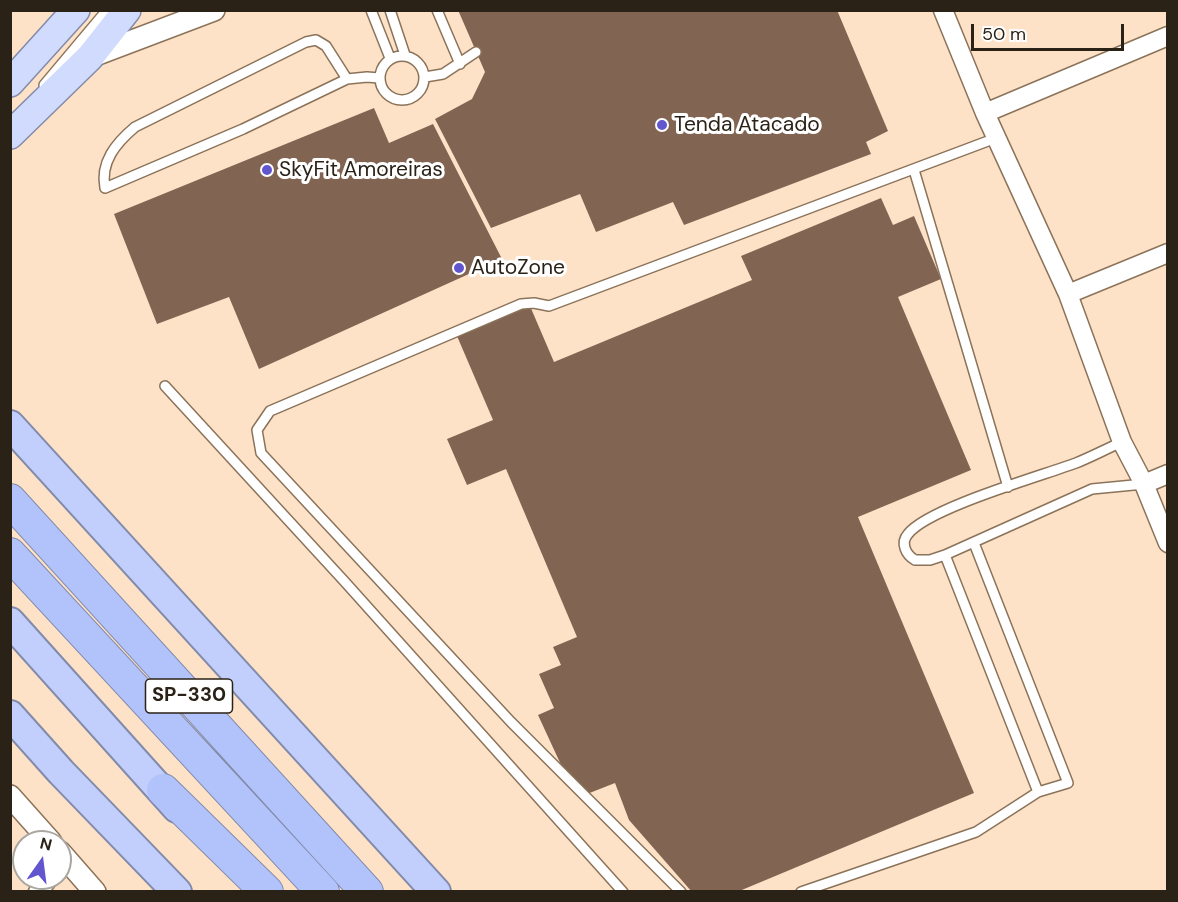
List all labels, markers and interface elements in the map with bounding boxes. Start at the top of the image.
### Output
scale bar [974,12,1127,50]
text: 50 m [982,22,1026,46]
place label: Tenda Atacado [674,112,820,138]
marker: Tenda Atacado [655,118,669,132]
place label: SkyFit Amoreiras [279,157,443,183]
marker: SkyFit Amoreiras [260,163,274,177]
place label: AutoZone [471,255,565,281]
marker: AutoZone [452,261,466,275]
road number: SP-330 [146,679,232,713]
north arrow [12,830,72,890]
text: N [38,832,54,856]

